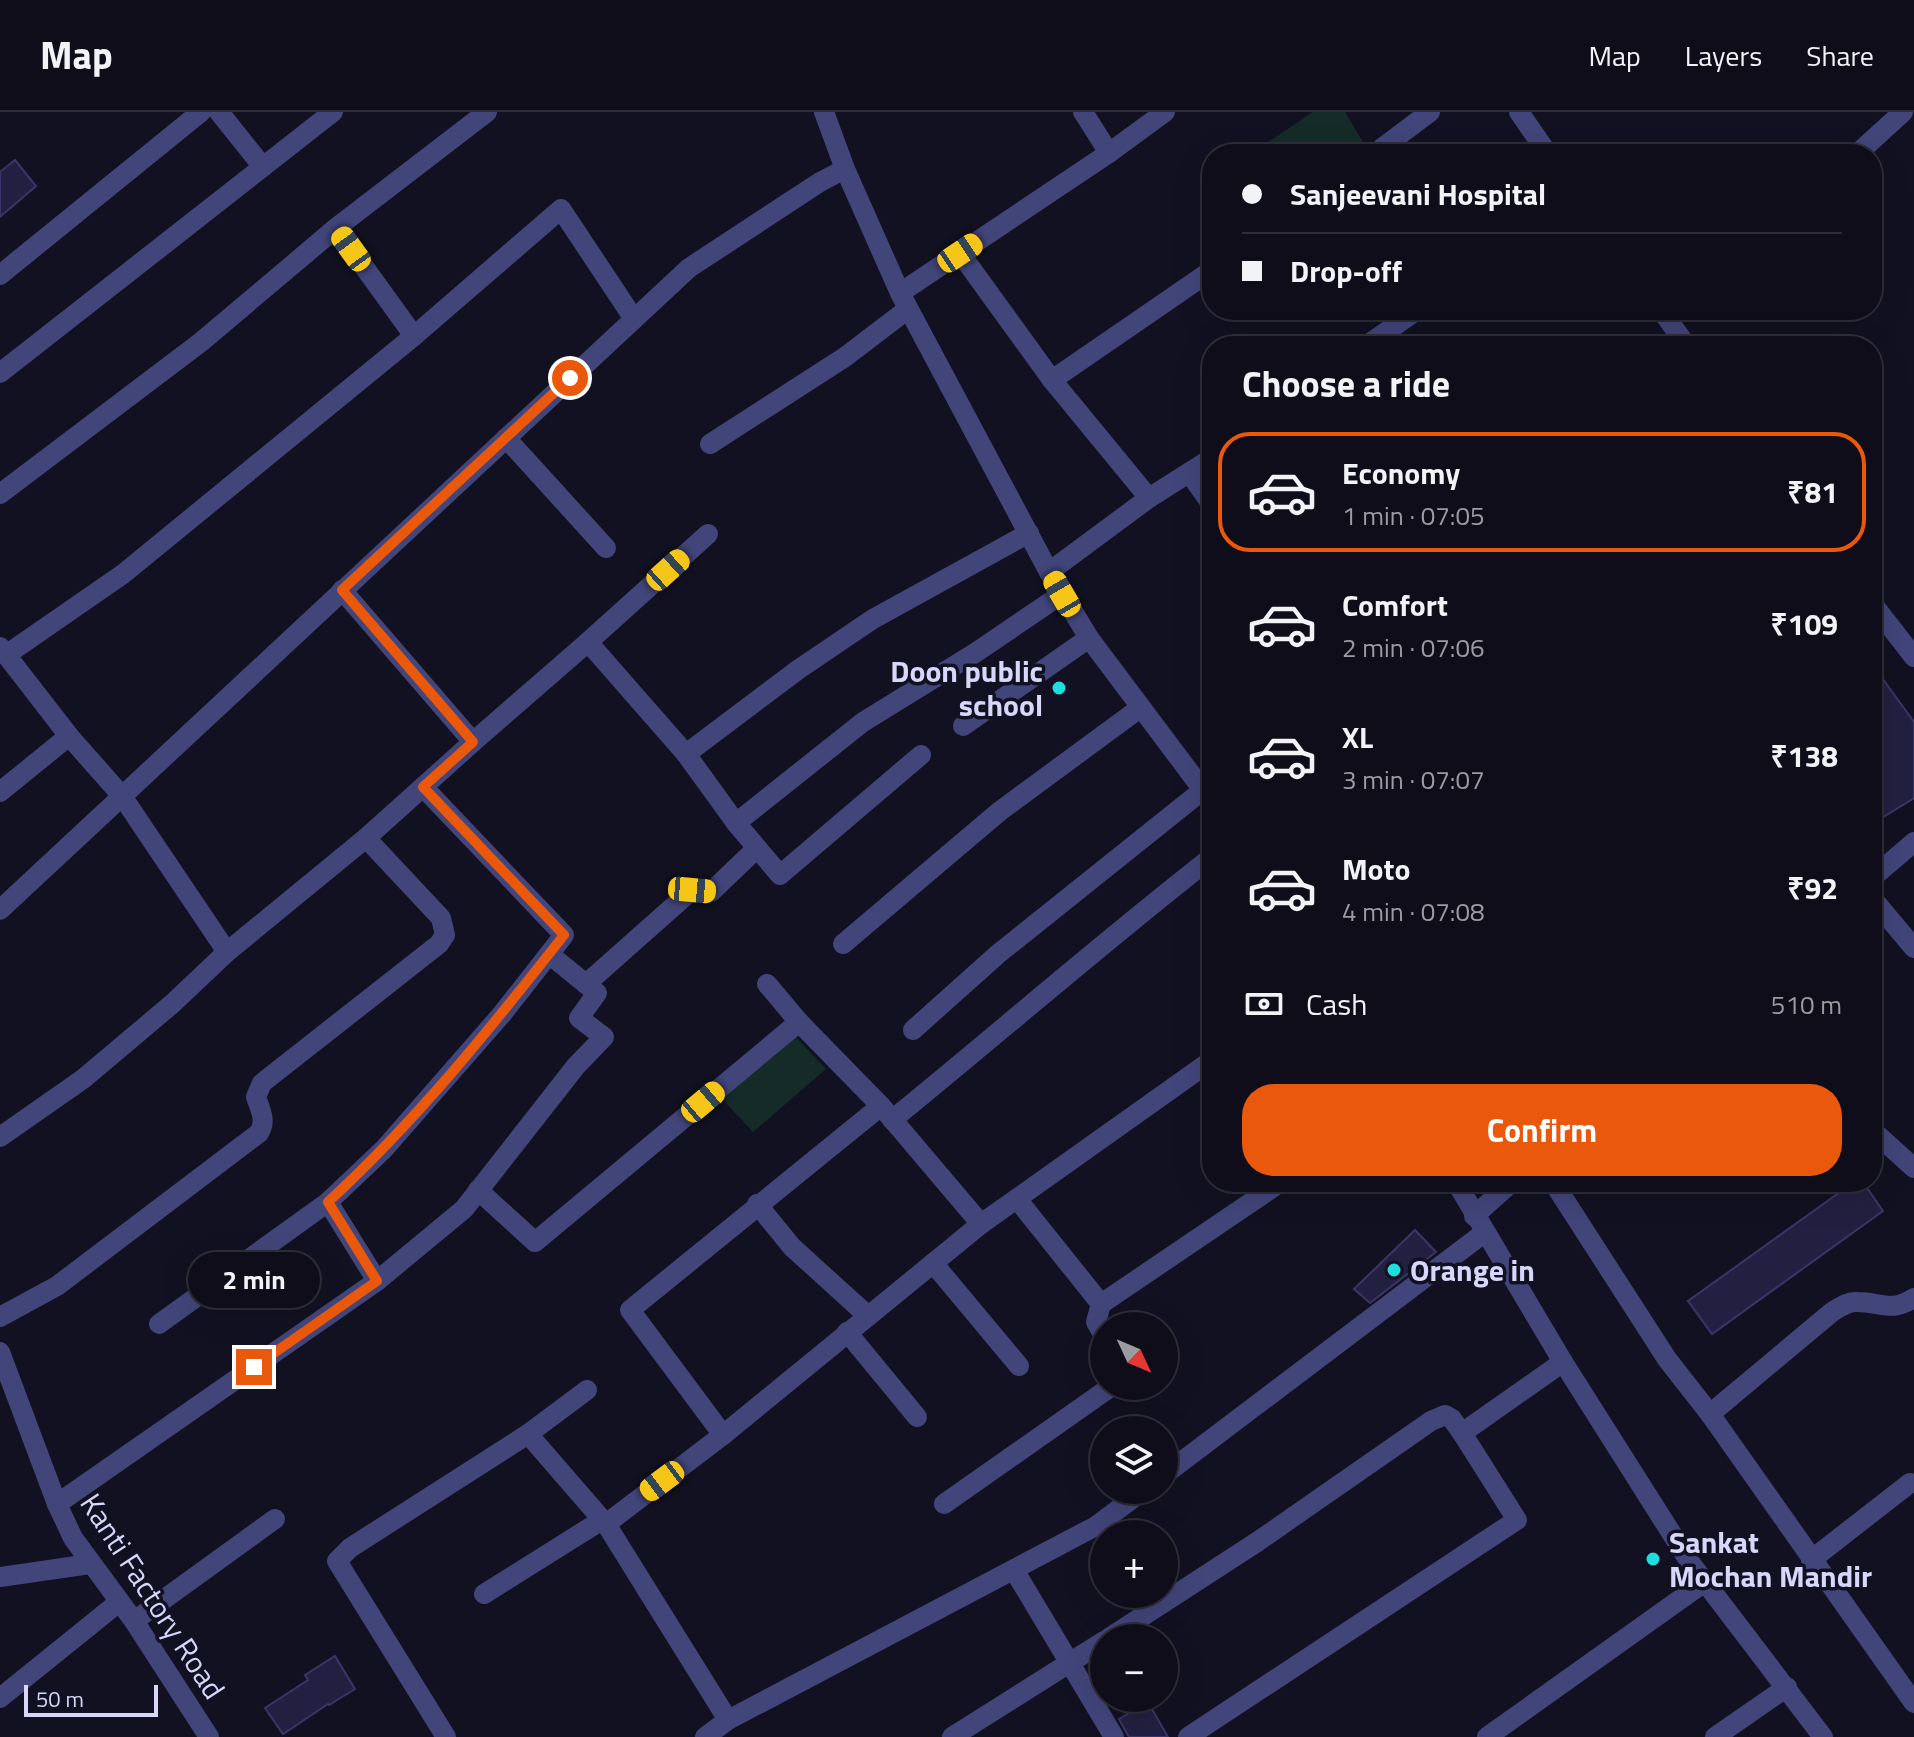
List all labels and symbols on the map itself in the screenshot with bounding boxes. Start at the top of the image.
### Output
car [327,223,375,275]
car [933,230,987,276]
route start [552,360,588,396]
car [642,545,694,595]
car [1040,567,1084,621]
place label: Doon public school [890,648,1043,728]
marker: Doon public school [1050,679,1068,697]
car [667,876,717,904]
car [677,1077,729,1127]
place label: Orange in [1410,1247,1535,1293]
callout: 2 min [188,1251,320,1307]
marker: Orange in [1385,1261,1403,1279]
north arrow [1090,1312,1178,1400]
route end [236,1349,272,1385]
car [636,1457,688,1505]
street label: Kanti Factory Road [69,1484,237,1708]
place label: Sankat Mochan Mandir [1669,1519,1872,1599]
marker: Sankat Mochan Mandir [1644,1550,1662,1568]
scale bar [24,1681,158,1717]

